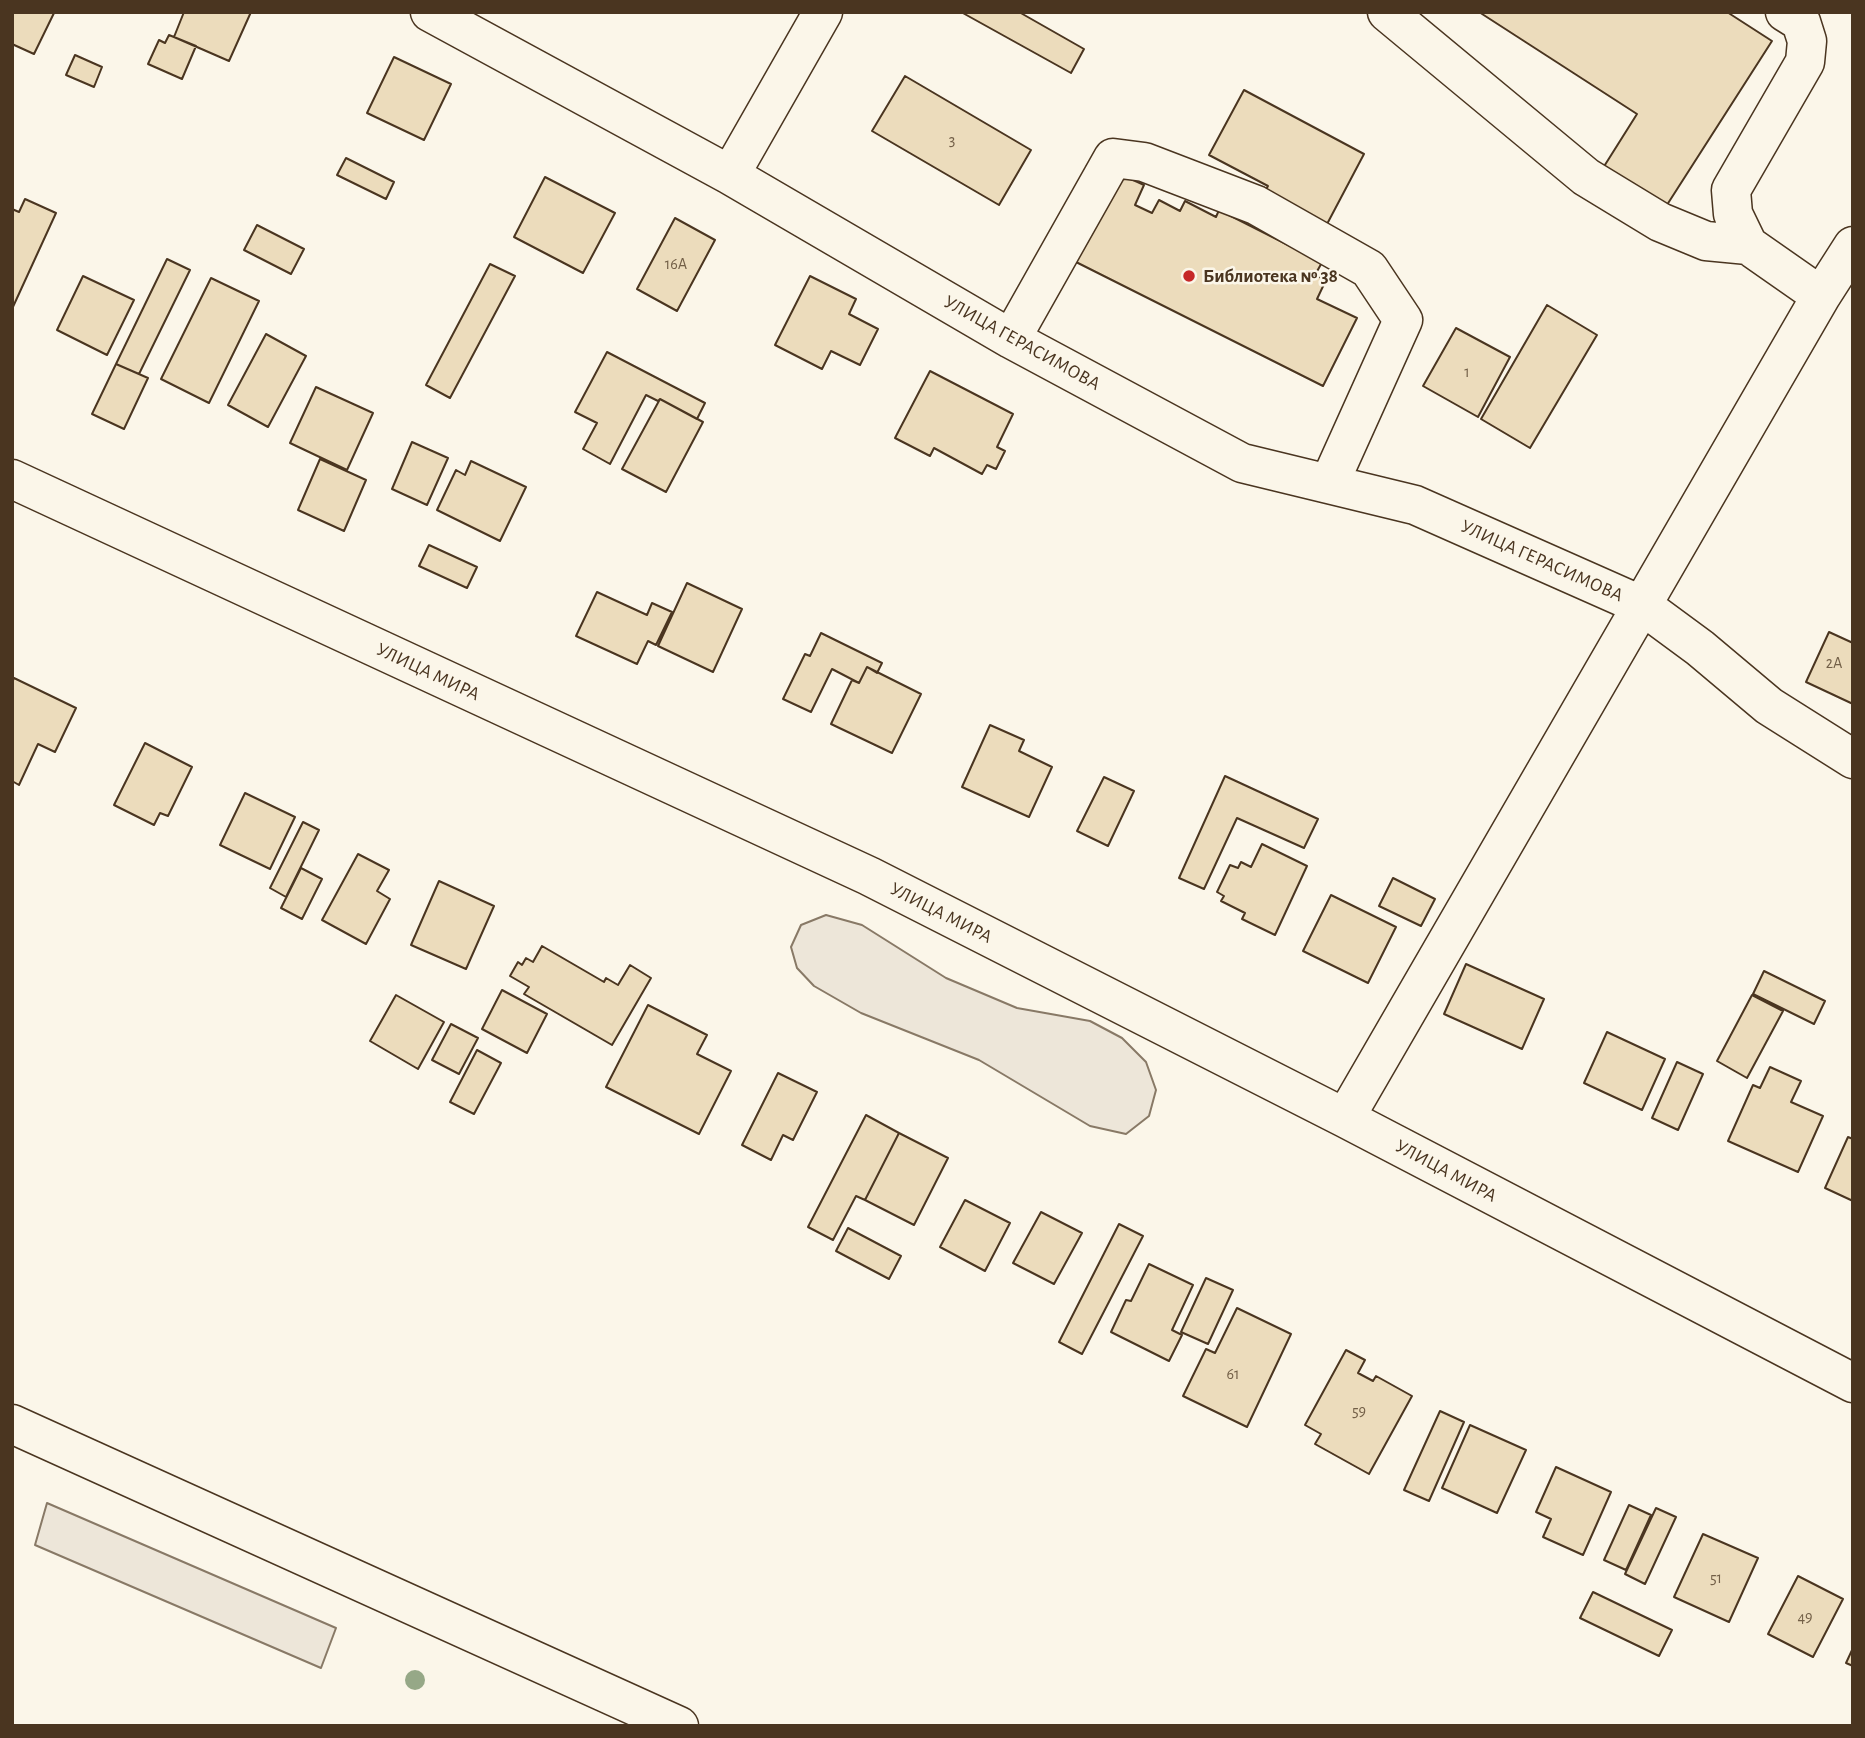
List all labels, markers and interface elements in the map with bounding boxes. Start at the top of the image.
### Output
house number: 3 [949,130,955,150]
house number: 16А [665,254,687,274]
place label: Библиотека № 38 [1203,265,1338,287]
marker: Библиотека № 38 [1181,268,1197,284]
street label: УЛИЦА ГЕРАСИМОВА [940,291,1104,395]
house number: 1 [1464,362,1470,382]
street label: УЛИЦА ГЕРАСИМОВА [1457,515,1627,607]
street label: УЛИЦА МИРА [373,638,483,706]
house number: 2А [1826,653,1842,673]
street label: УЛИЦА МИРА [886,877,996,949]
street label: УЛИЦА МИРА [1391,1135,1501,1207]
house number: 61 [1226,1364,1240,1384]
house number: 59 [1352,1401,1366,1421]
house number: 51 [1710,1568,1722,1588]
house number: 49 [1797,1607,1813,1627]

